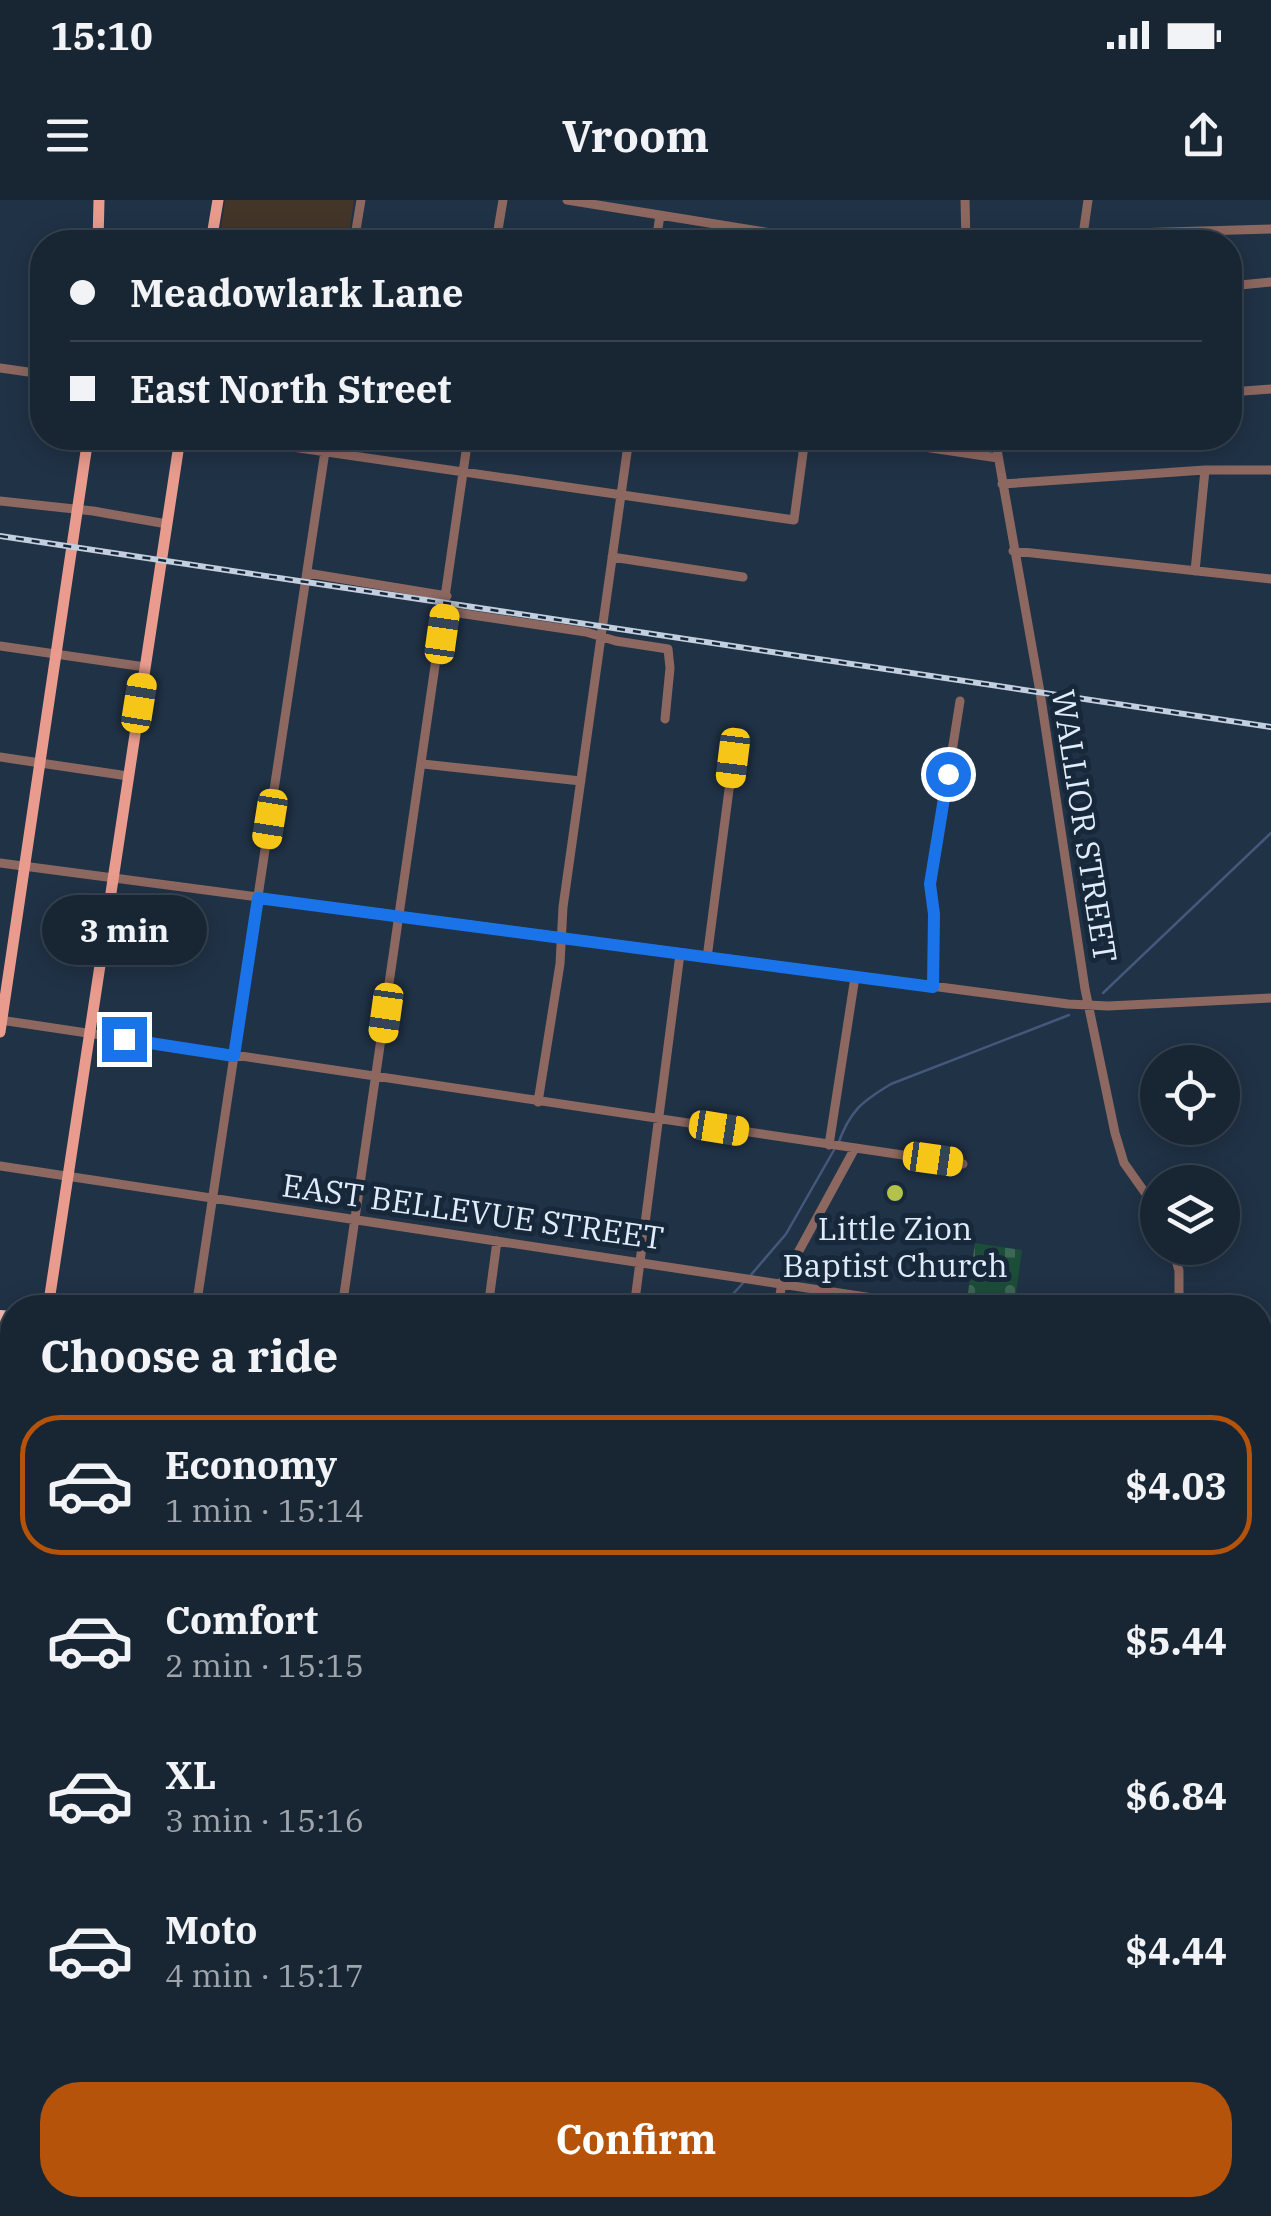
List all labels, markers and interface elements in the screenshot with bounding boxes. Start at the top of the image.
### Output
text: 15:10 [50,11,153,60]
text: Vroom [562,106,709,164]
icon: menu [40,108,95,163]
icon: share [1176,108,1231,163]
text: Meadowlark Lane [130,268,464,317]
text: East North Street [130,364,451,413]
car [423,602,461,666]
car [119,671,159,735]
street label: WALLIOR STREET [1043,687,1127,965]
car [714,726,752,790]
route start [926,752,971,797]
car [250,787,290,851]
callout: 3 min [42,894,206,964]
text: 3 min [80,909,169,951]
car [367,981,405,1045]
route end [102,1017,147,1062]
map controls [1140,1045,1240,1265]
button: locate [1140,1045,1240,1145]
car [687,1108,751,1148]
car [901,1140,965,1178]
street label: EAST BELLEVUE STREET [280,1163,666,1259]
button: layers [1140,1165,1240,1265]
marker: Little Zion Baptist Church [884,1182,906,1204]
place label: Little Zion Baptist Church [782,1207,1008,1286]
text: Choose a ride [40,1326,338,1384]
icon: car [45,1440,135,1530]
text: Economy [165,1440,337,1489]
text: $4.03 [1125,1461,1227,1510]
text: 1 min · 15:14 [165,1489,364,1531]
icon: car [45,1595,135,1685]
text: Comfort [165,1595,318,1644]
text: $5.44 [1125,1616,1227,1665]
text: 2 min · 15:15 [165,1644,364,1686]
icon: car [45,1750,135,1840]
text: XL [165,1750,216,1799]
text: $6.84 [1125,1771,1227,1820]
text: 3 min · 15:16 [165,1799,364,1841]
icon: car [45,1905,135,1995]
text: Moto [165,1905,257,1954]
text: $4.44 [1125,1926,1227,1975]
text: 4 min · 15:17 [165,1954,364,1996]
button: Confirm [40,2082,1232,2197]

